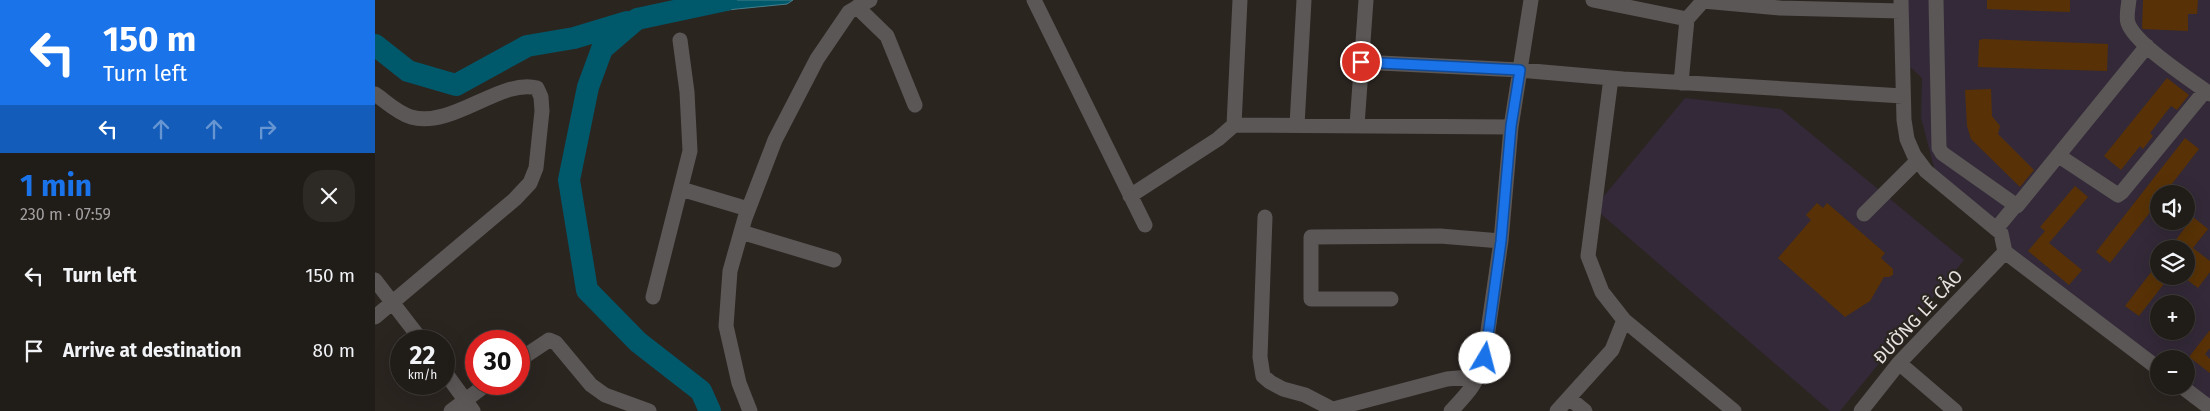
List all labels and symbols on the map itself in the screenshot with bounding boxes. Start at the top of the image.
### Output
pin [1340,41,1382,83]
street label: ĐƯỜNG LÊ CẢO [1868,265,1967,369]
speed limit sign: 30 [465,330,530,395]
position arrow [1458,331,1510,383]

